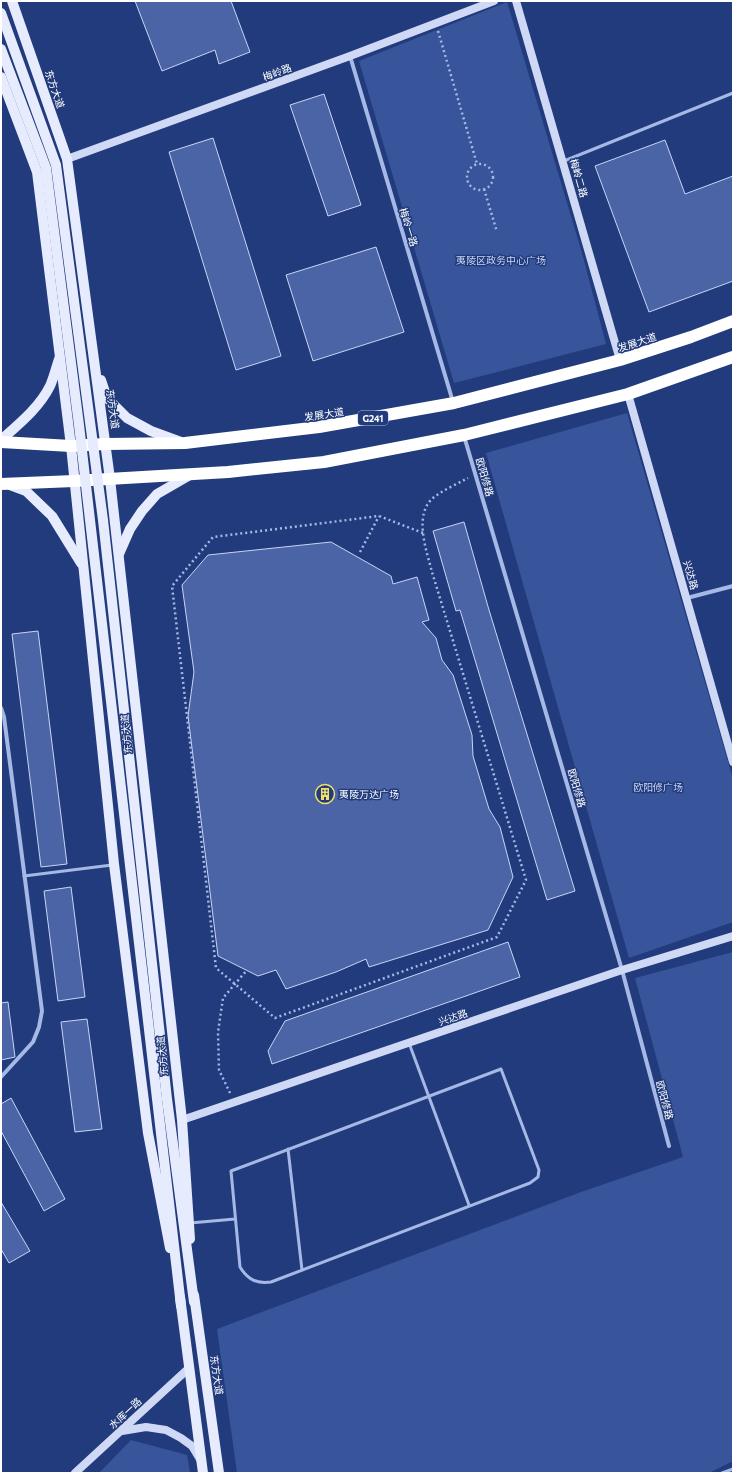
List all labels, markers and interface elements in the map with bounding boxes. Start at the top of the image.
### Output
street label: 梅岭路 [261,61,293,83]
street label: 东方大道 [43,68,67,110]
street label: 梅岭二路 [568,157,590,199]
street label: 梅岭一路 [397,206,421,248]
park label: 夷陵区政务中心广场 [456,254,546,266]
street label: 发展大道 [616,330,658,354]
street label: 东方大道 [104,388,122,430]
street label: 发展大道 [303,405,345,423]
road number: G241 [358,411,388,425]
street label: 欧阳修路 [474,456,496,498]
street label: 兴达路 [681,559,701,591]
street label: 东方大道 [118,713,134,755]
street label: 欧阳修路 [566,767,588,809]
park label: 欧阳修广场 [633,781,683,793]
building icon: 夷陵万达广场 [314,783,336,805]
place label: 夷陵万达广场 [339,788,399,800]
street label: 兴达路 [437,1006,469,1028]
street label: 东方大道 [154,1035,170,1077]
street label: 欧阳修路 [654,1079,676,1121]
street label: 东方大道 [208,1354,226,1396]
street label: 水库一路 [106,1395,144,1431]

